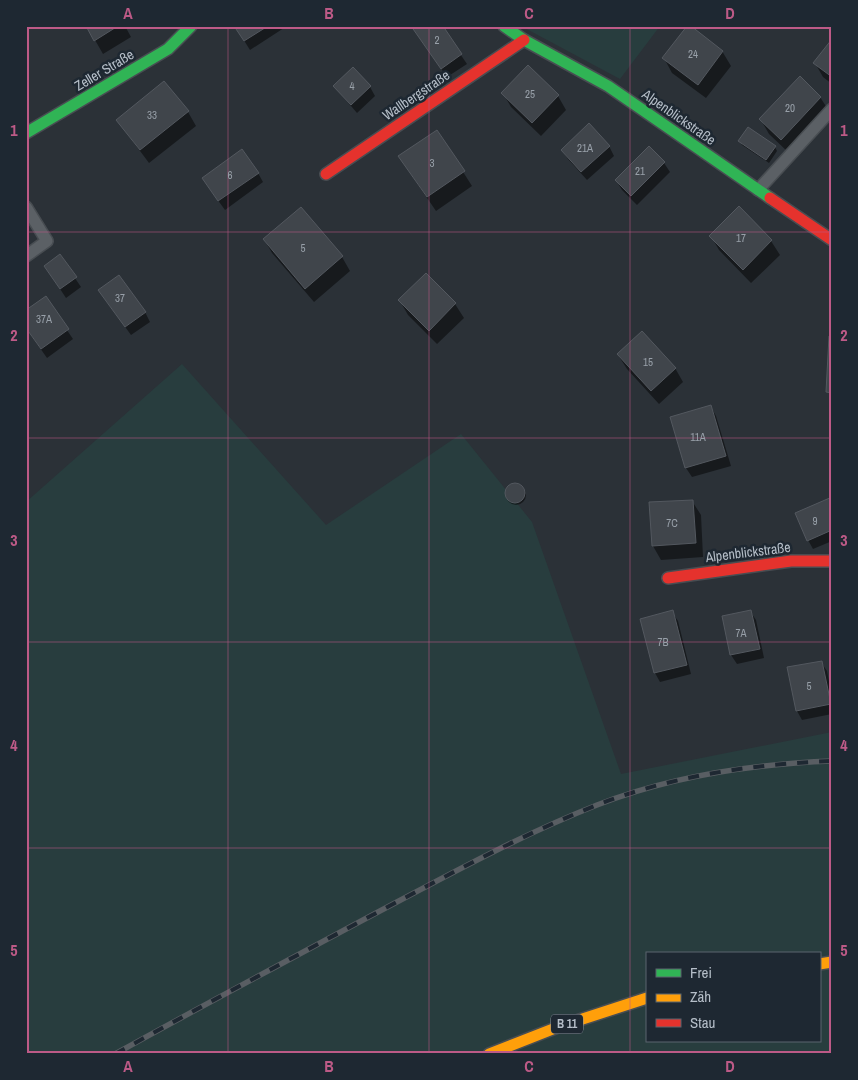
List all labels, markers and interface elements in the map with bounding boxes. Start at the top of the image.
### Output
text: A [123,2,133,24]
text: B [324,2,334,24]
text: C [524,2,534,24]
text: D [725,2,735,24]
house number: 2 [434,33,440,47]
street label: Zeller Straße [71,45,137,95]
house number: 24 [688,47,698,61]
street label: Wallbergstraße [379,66,453,124]
house number: 4 [349,79,355,93]
street label: Alpenblickstraße [638,85,719,149]
house number: 25 [525,87,535,101]
house number: 20 [785,101,795,115]
house number: 33 [147,108,157,122]
text: 1 [10,119,18,141]
text: 1 [840,119,848,141]
house number: 21A [577,141,594,155]
house number: 3 [429,156,435,170]
house number: 21 [635,164,645,178]
house number: 6 [227,168,233,182]
house number: 17 [736,231,746,245]
house number: 5 [300,241,306,255]
house number: 37 [115,291,125,305]
house number: 37A [36,312,53,326]
text: 2 [10,324,18,346]
text: 2 [840,324,848,346]
house number: 15 [643,355,653,369]
house number: 11A [690,430,707,444]
house number: 9 [812,514,818,528]
house number: 7C [666,516,678,530]
text: 3 [10,529,18,551]
text: 3 [840,529,848,551]
street label: Alpenblickstraße [703,538,792,566]
house number: 7A [735,626,747,640]
house number: 7B [657,635,669,649]
house number: 5 [806,679,812,693]
text: 4 [10,734,18,756]
text: 4 [840,734,848,756]
text: 5 [10,939,18,961]
text: 5 [840,939,848,961]
legend [646,952,820,1042]
text: Frei [690,962,712,983]
text: Zäh [690,986,711,1007]
text: Stau [690,1012,715,1033]
road number: B 11 [551,1014,583,1034]
text: A [123,1055,133,1077]
text: B [324,1055,334,1077]
text: C [524,1055,534,1077]
text: D [725,1055,735,1077]

